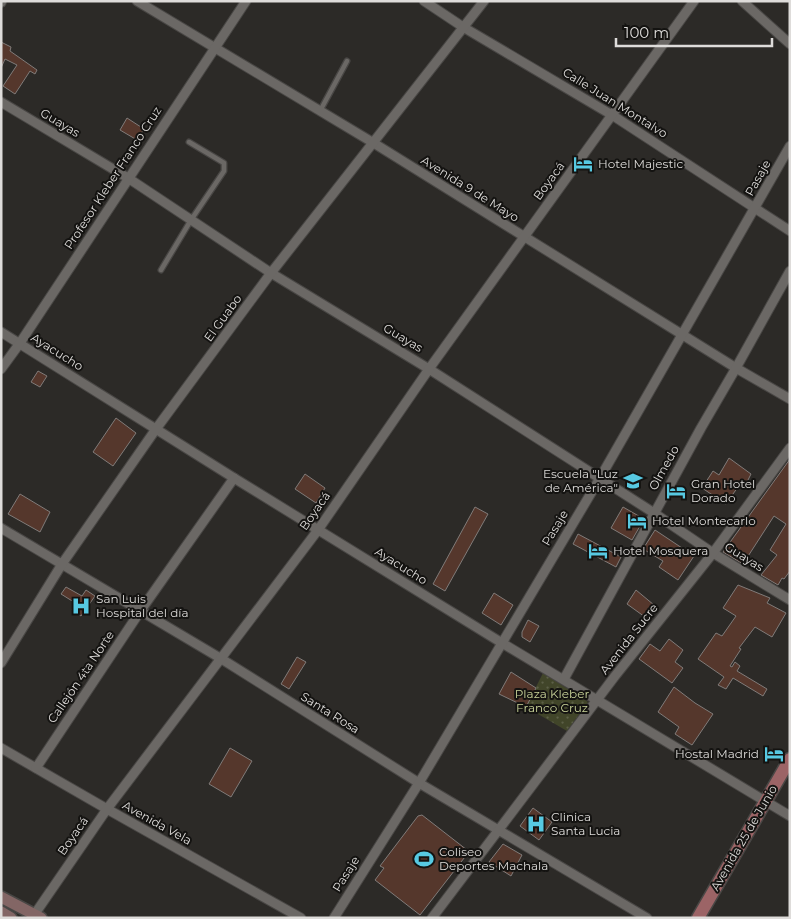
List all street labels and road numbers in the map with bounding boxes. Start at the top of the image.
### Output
street label: Calle Juan Montalvo [560,64,670,141]
street label: Profesor Kleber Franco Cruz [61,104,164,252]
street label: Guayas [38,105,83,140]
street label: Avenida 9 de Mayo [419,152,522,225]
street label: Pasaje [742,157,774,198]
street label: Boyacá [530,159,567,203]
street label: El Guabo [201,291,245,344]
street label: Guayas [381,320,426,355]
street label: Ayacucho [28,330,86,374]
street label: Olmedo [645,443,682,493]
street label: Boyacá [296,489,333,533]
street label: Pasaje [538,507,571,548]
street label: Guayas [722,539,767,575]
street label: Ayacucho [372,544,430,588]
street label: Avenida Sucre [596,600,661,677]
street label: Callejón 4ta Norte [44,628,117,726]
street label: Santa Rosa [298,689,362,737]
street label: Avenida 25 de Junio [707,782,780,893]
street label: Avenida Vela [120,797,194,848]
street label: Boyacá [54,814,91,858]
street label: Pasaje [329,853,362,894]

